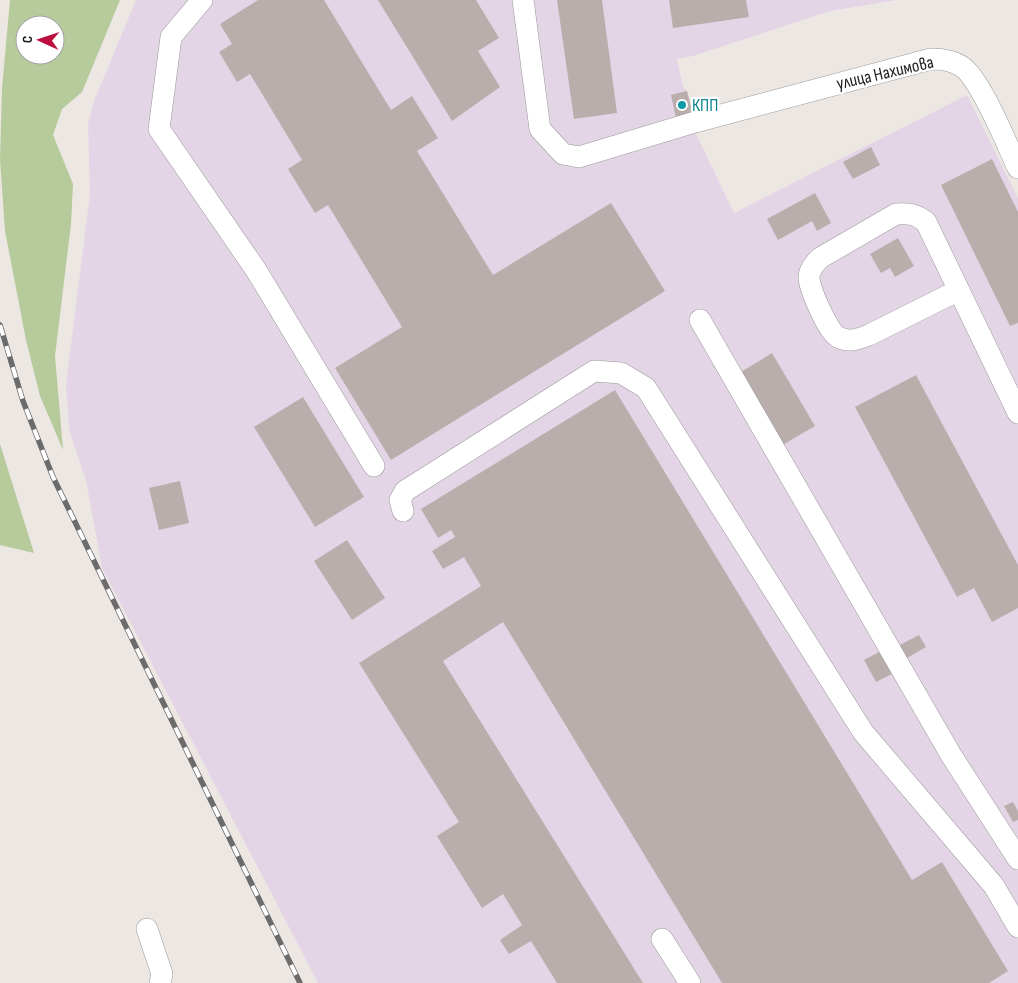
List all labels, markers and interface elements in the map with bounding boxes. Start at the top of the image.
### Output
north arrow [15,15,65,65]
text: С [19,35,36,43]
street label: улица Нахимова [834,52,936,94]
place label: КПП [692,95,718,116]
marker: КПП [676,99,688,111]

